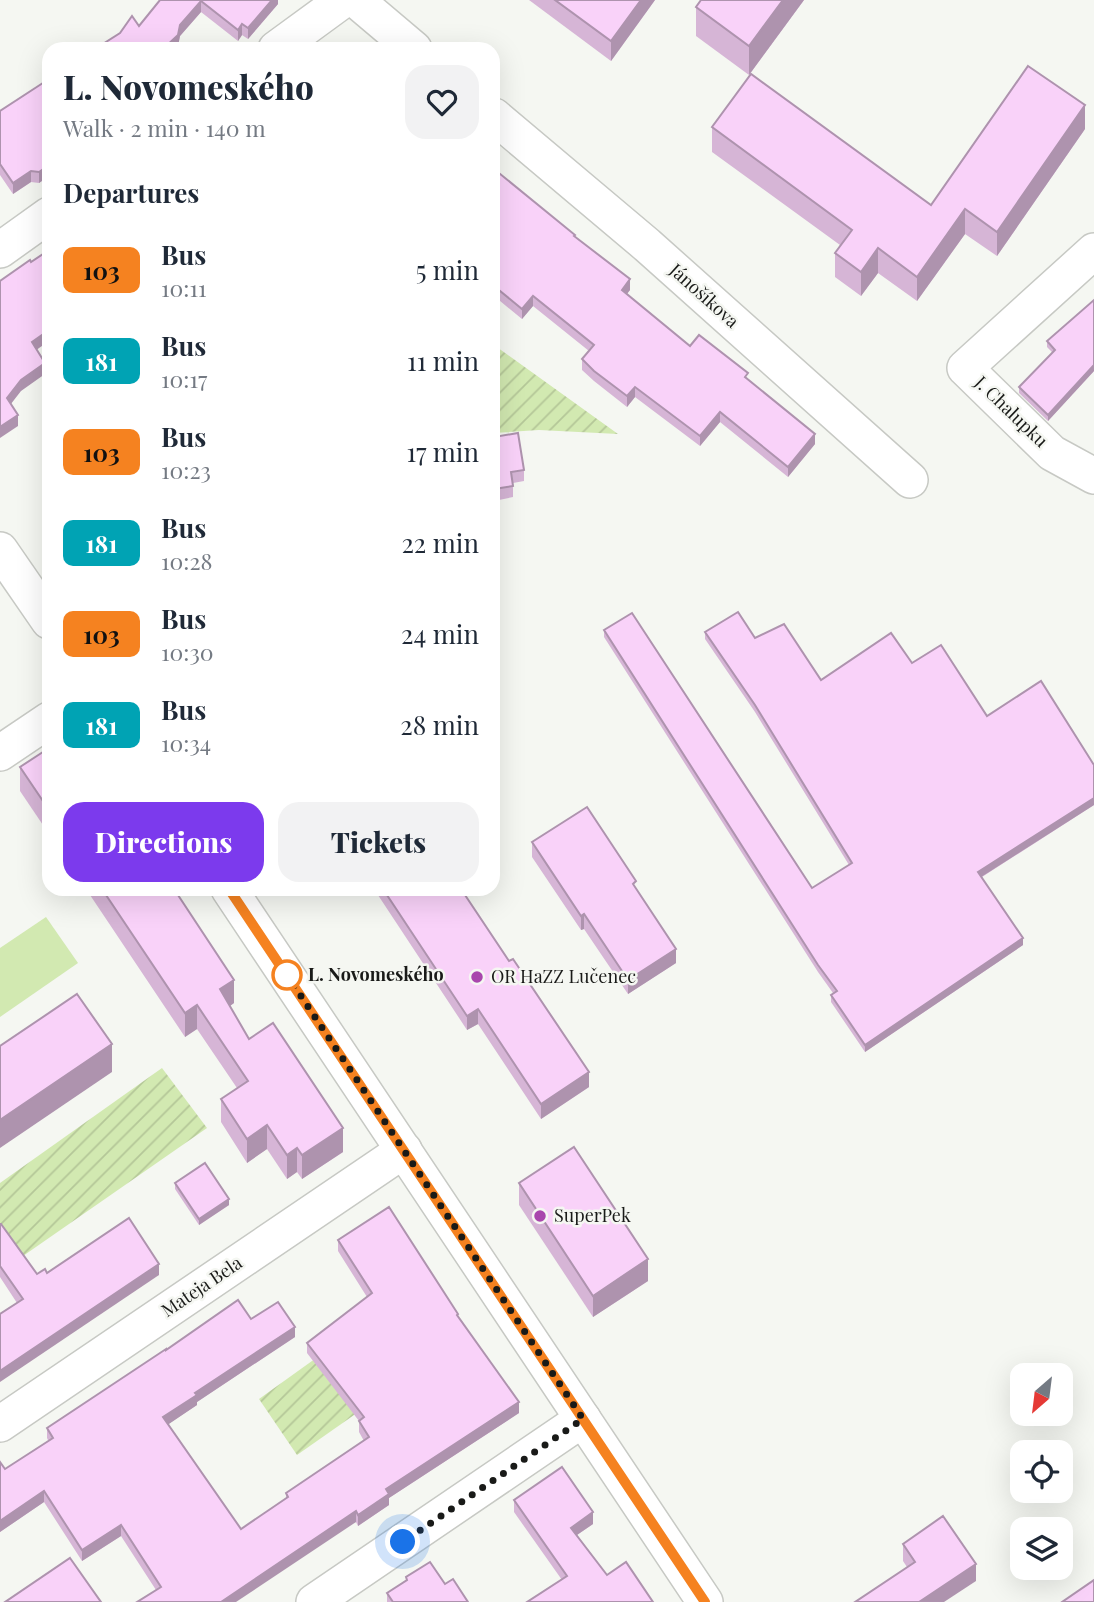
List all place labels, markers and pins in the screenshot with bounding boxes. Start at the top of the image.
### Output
marker: L. Novomeského [272,960,302,990]
place label: L. Novomeského [308,962,444,986]
place label: OR HaZZ Lučenec [491,964,636,988]
marker: OR HaZZ Lučenec [469,969,485,985]
place label: SuperPek [554,1203,631,1227]
marker: SuperPek [532,1208,548,1224]

